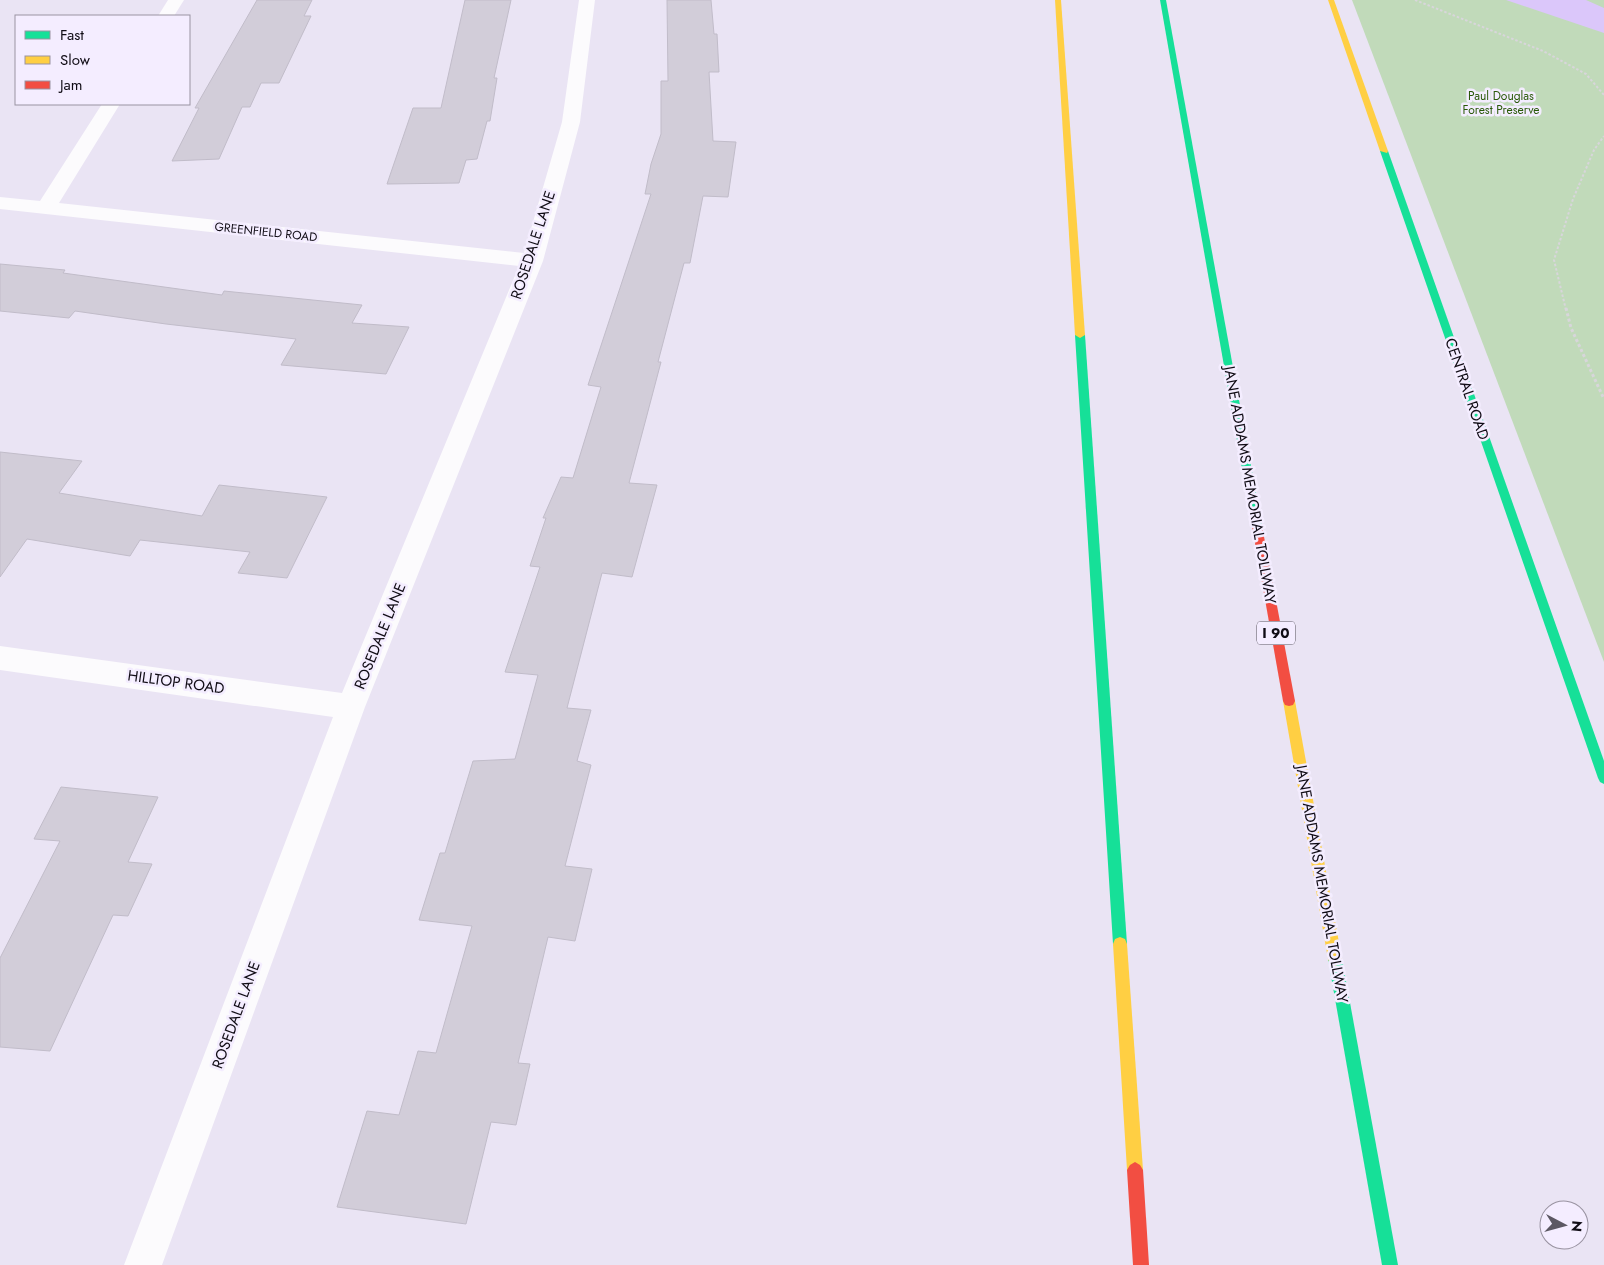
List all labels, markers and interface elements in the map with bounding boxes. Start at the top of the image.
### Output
legend [15,15,190,105]
text: Fast [60,24,84,46]
text: Slow [60,49,91,71]
text: Jam [58,74,83,96]
park label: Paul Douglas Forest Preserve [1463,87,1539,119]
street label: ROSEDALE LANE [505,188,561,302]
street label: GREENFIELD ROAD [214,218,318,246]
street label: CENTRAL ROAD [1439,335,1495,443]
street label: JANE ADDAMS MEMORIAL TOLLWAY [1218,363,1282,606]
street label: ROSEDALE LANE [349,580,411,692]
road number: I 90 [1257,622,1295,644]
street label: HILLTOP ROAD [126,664,226,700]
street label: JANE ADDAMS MEMORIAL TOLLWAY [1290,762,1354,1005]
street label: ROSEDALE LANE [206,958,266,1072]
north arrow [1539,1200,1589,1250]
text: N [1566,1220,1587,1233]

